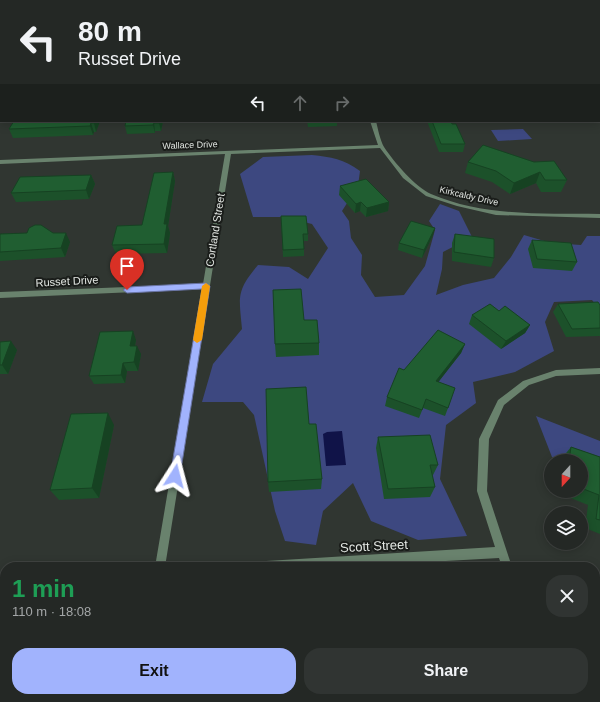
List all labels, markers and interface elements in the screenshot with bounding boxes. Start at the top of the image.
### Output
icon: left [12,16,64,68]
text: 80 m [78,16,142,47]
text: Russet Drive [78,49,181,69]
icon: left [247,92,269,114]
icon: ahead [289,92,311,114]
icon: right [331,92,353,114]
street label: Wallace Drive [162,139,218,151]
street label: Kirkcaldy Drive [439,184,499,208]
street label: Cortland Street [203,193,227,267]
pin [110,249,144,290]
icon: arrive [116,255,138,277]
street label: Russet Drive [35,273,99,289]
north arrow [544,454,588,498]
map controls [544,454,588,550]
position arrow [154,455,196,497]
button: layers [544,506,588,550]
street label: Scott Street [340,537,409,555]
text: 1 min [12,575,75,602]
button: close [546,575,588,617]
text: 110 m · 18:08 [12,604,91,619]
button: Exit [12,648,296,694]
button: Share [304,648,588,694]

